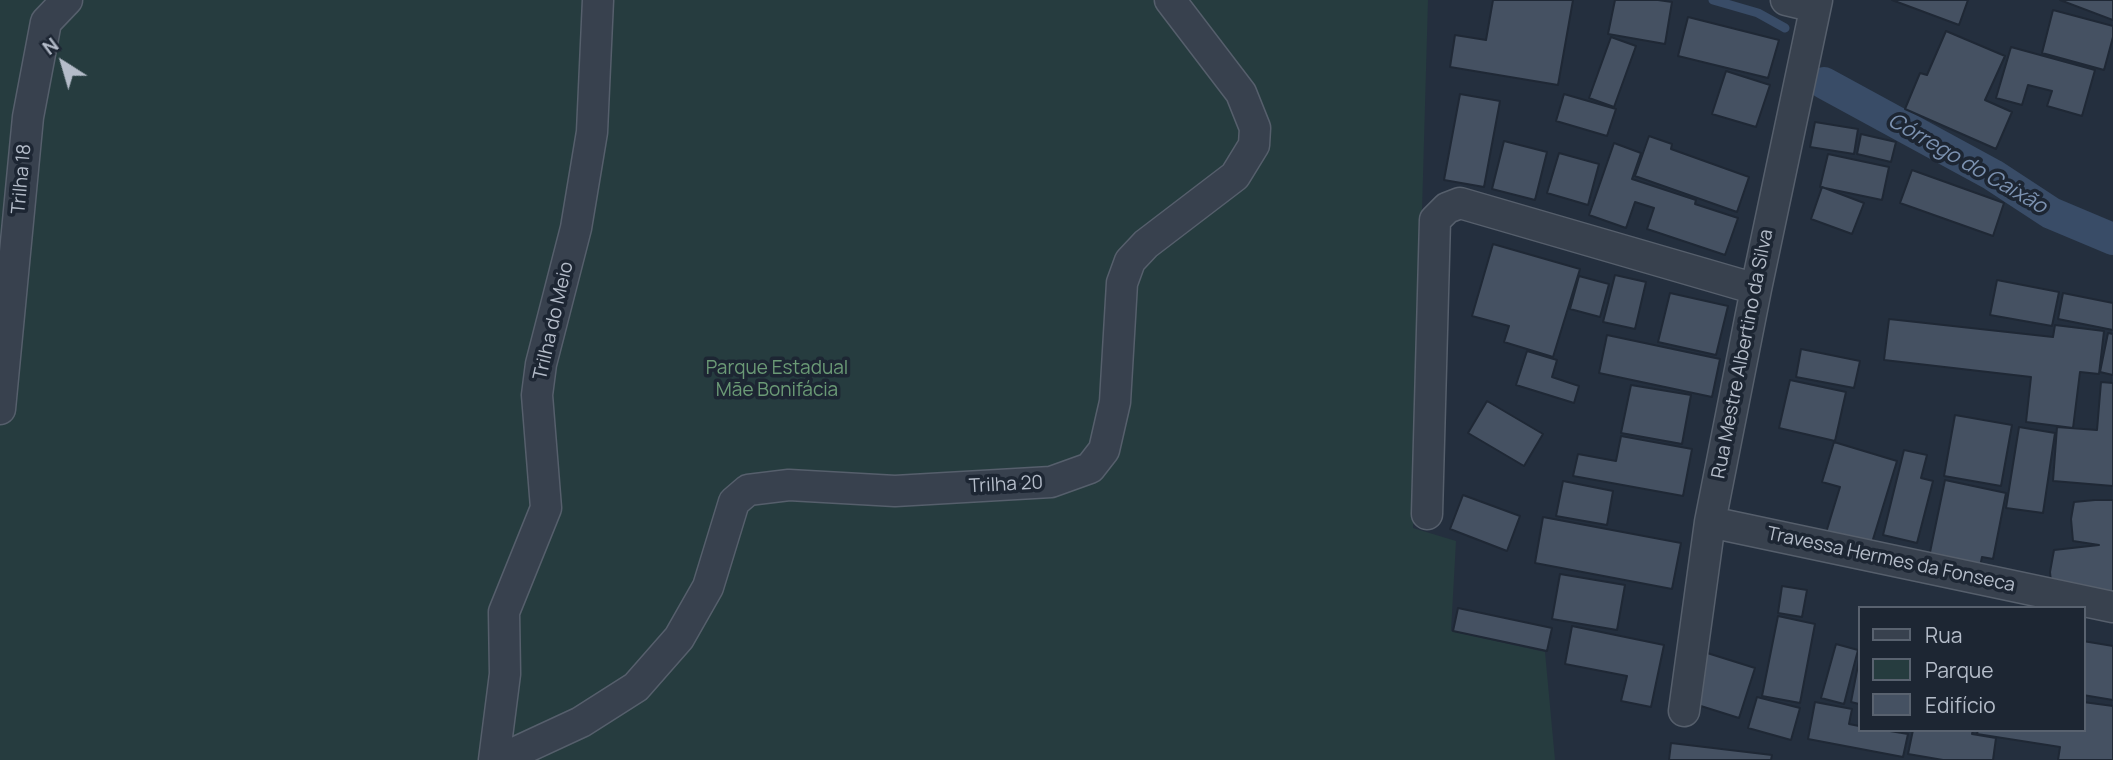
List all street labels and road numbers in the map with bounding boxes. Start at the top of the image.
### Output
street label: Trilha 18 [8,143,36,215]
street label: Rua Mestre Albertino da Silva [1708,227,1778,481]
street label: Trilha do Meio [529,260,579,382]
street label: Trilha 20 [968,472,1044,498]
street label: Travessa Hermes da Fonseca [1765,523,2017,597]

